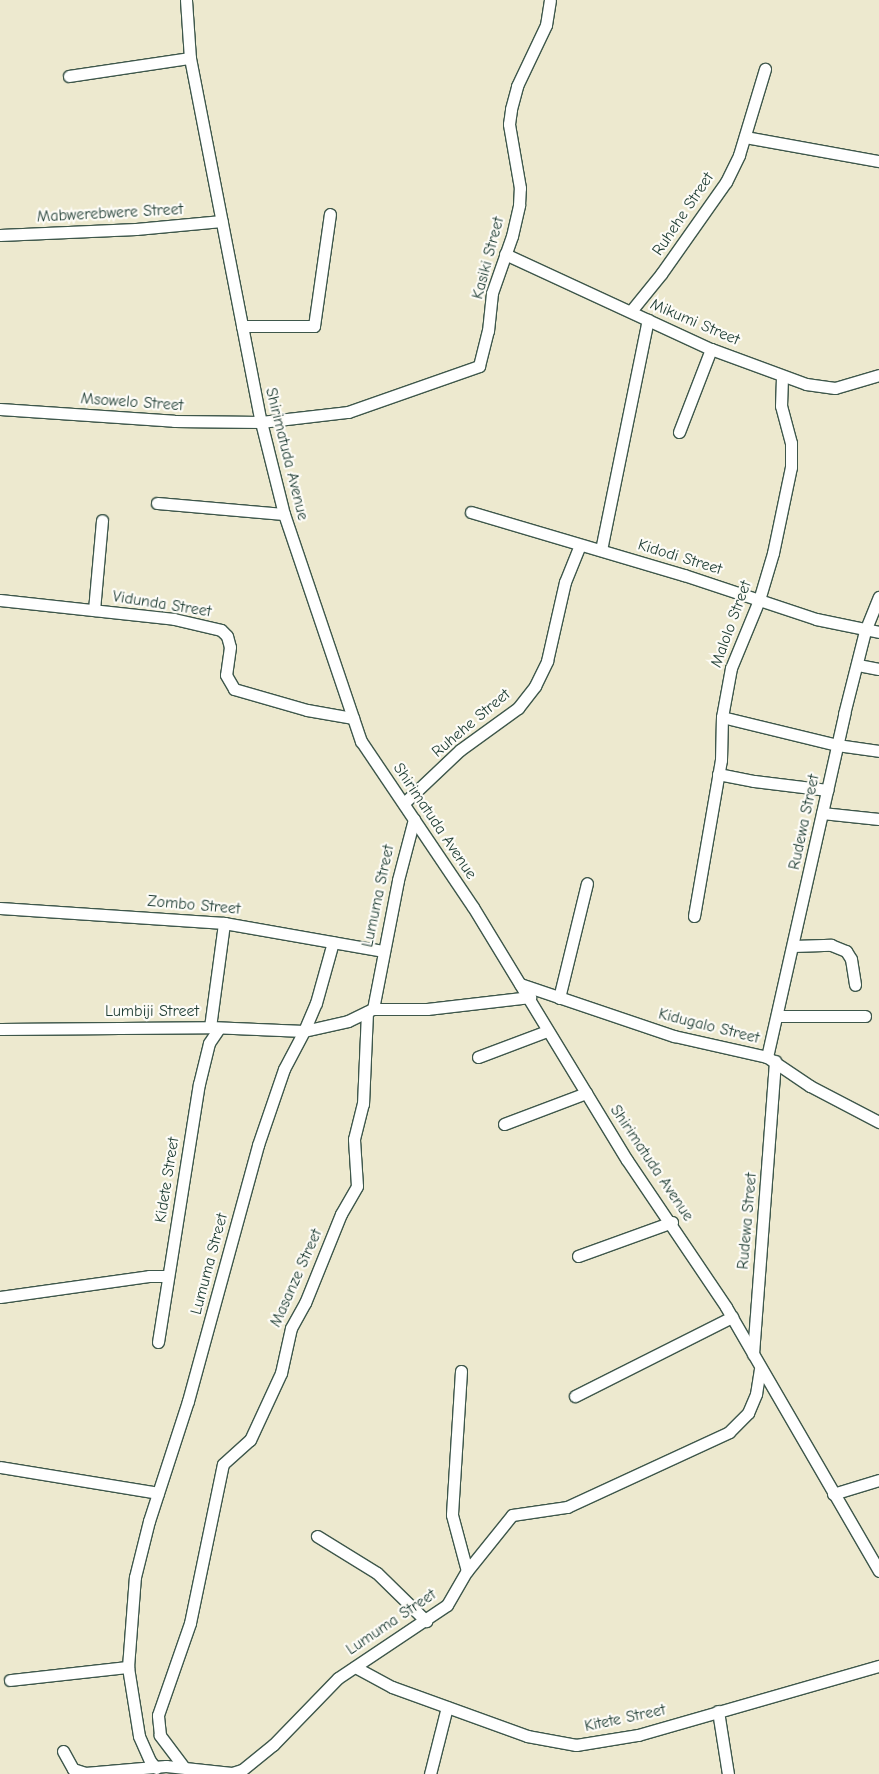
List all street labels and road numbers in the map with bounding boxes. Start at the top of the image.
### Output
street label: Ruhehe Street [648,169,718,259]
street label: Mabwerebwere Street [36,200,184,226]
street label: Kasiki Street [468,215,508,301]
street label: Mikumi Street [647,295,743,349]
street label: Shirimatuda Avenue [261,386,313,522]
street label: Msowelo Street [80,389,184,415]
street label: Kidodi Street [636,535,724,579]
street label: Malolo Street [706,578,756,670]
street label: Vidunda Street [111,587,213,621]
street label: Ruhehe Street [428,685,514,761]
street label: Shirimatuda Avenue [389,759,481,883]
street label: Rudewa Street [785,772,823,872]
street label: Lumuma Street [358,843,398,949]
street label: Zombo Street [147,891,241,919]
street label: Lumbiji Street [105,1001,199,1021]
street label: Kidugalo Street [657,1004,761,1048]
street label: Shirimatuda Avenue [606,1101,698,1225]
street label: Kidete Street [151,1136,183,1224]
street label: Rudewa Street [733,1172,761,1270]
street label: Lumuma Street [186,1211,232,1317]
street label: Masanze Street [266,1226,326,1330]
street label: Lumuma Street [342,1585,440,1659]
street label: Kitete Street [583,1700,667,1736]

